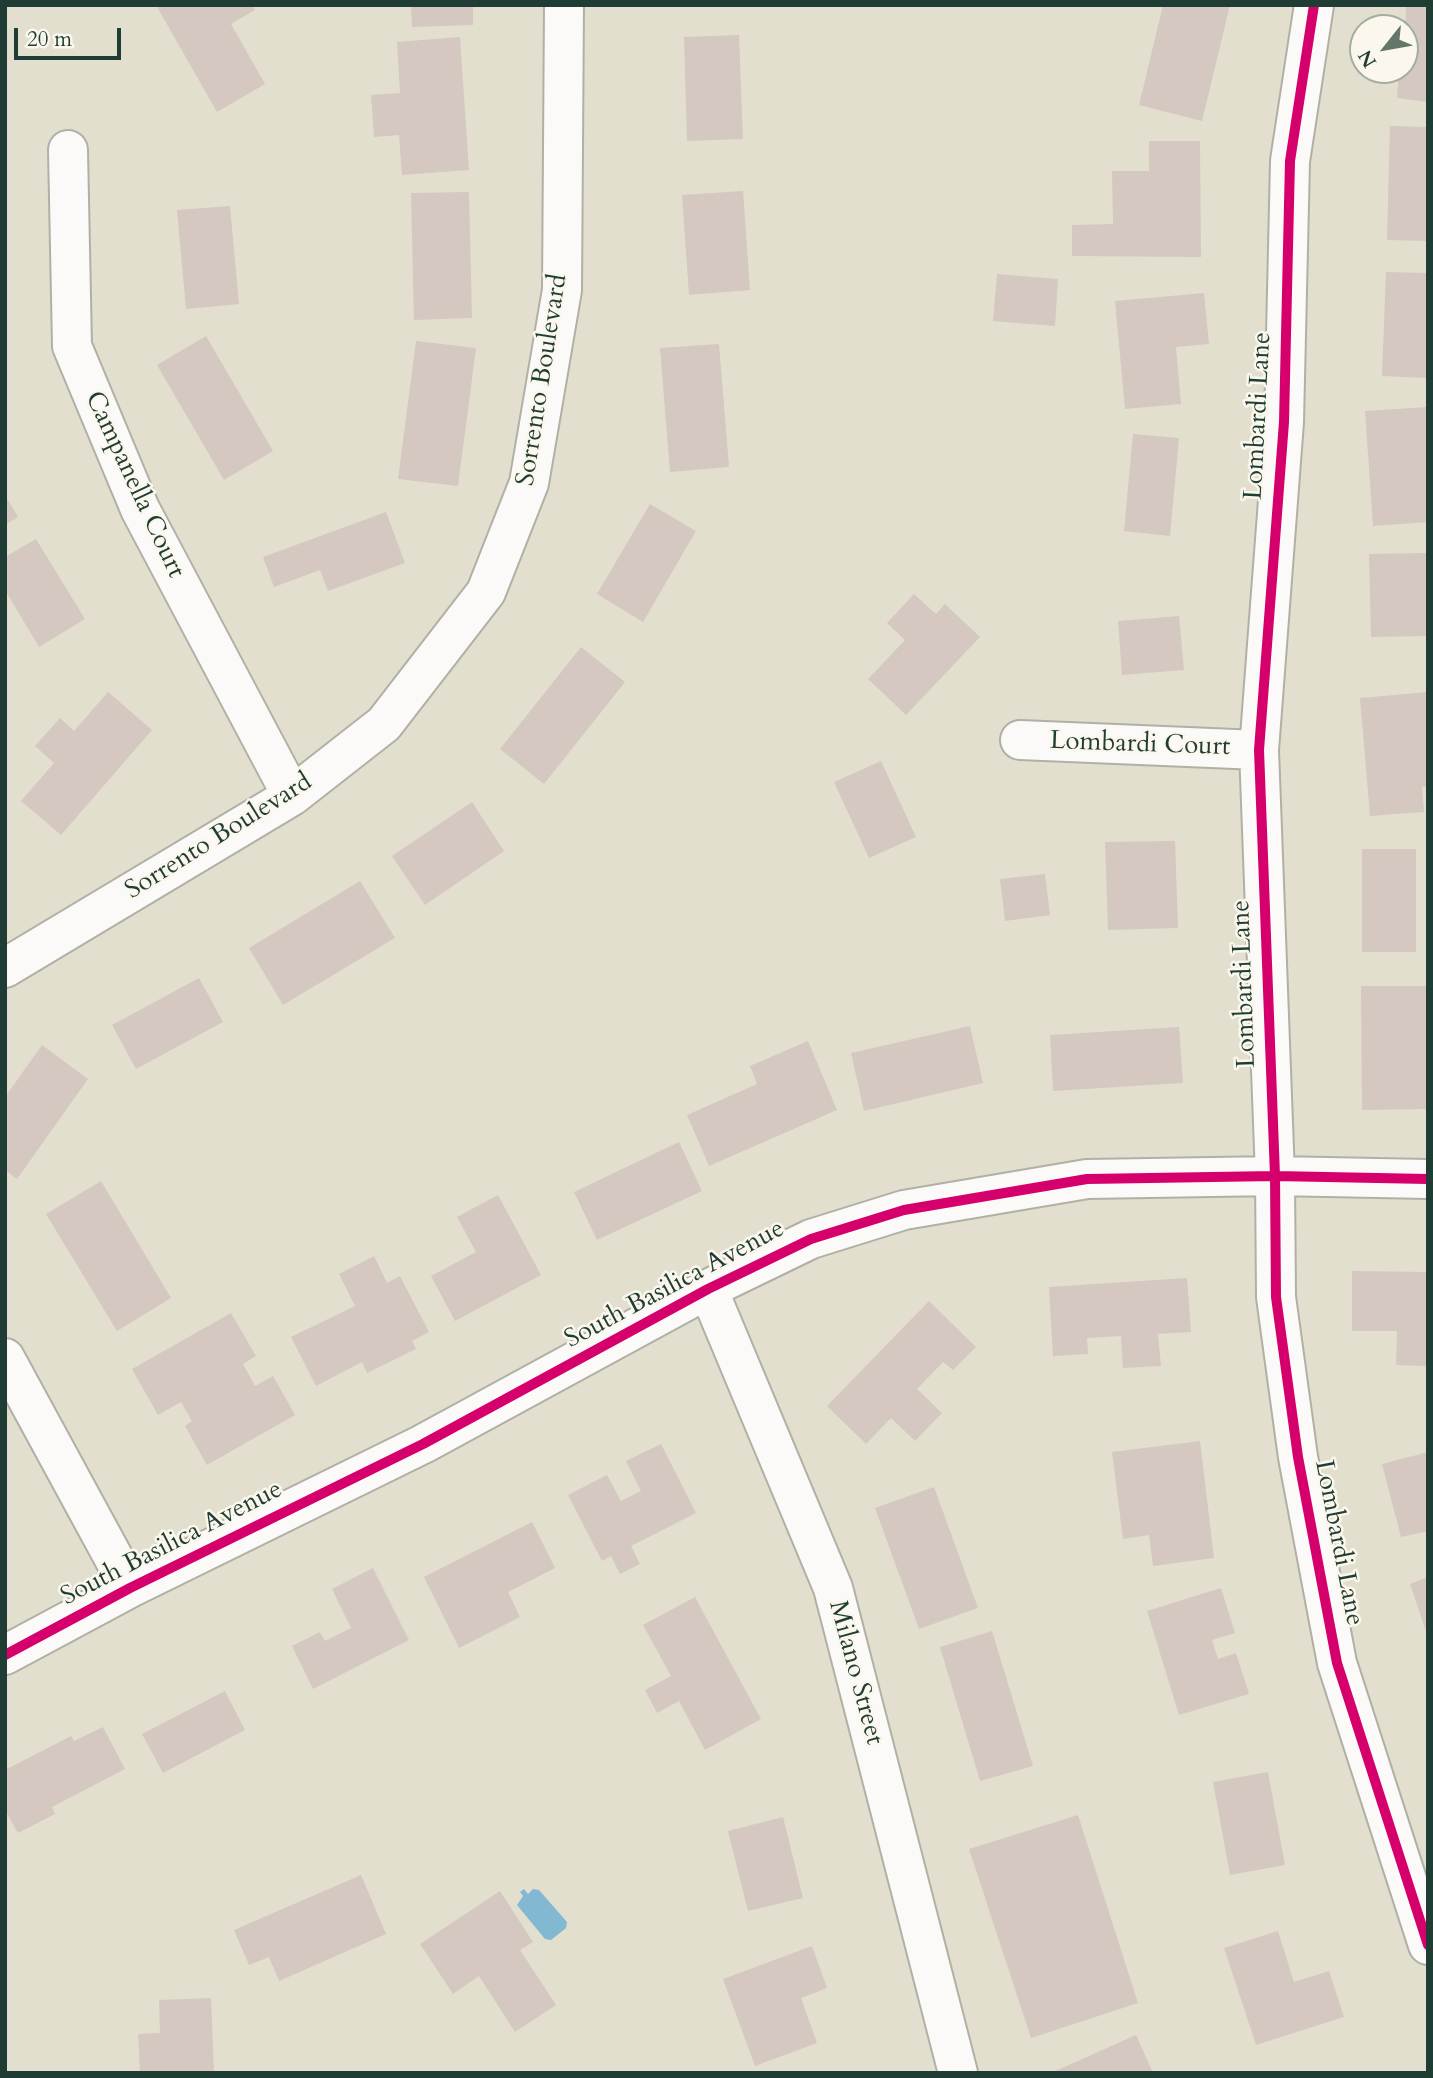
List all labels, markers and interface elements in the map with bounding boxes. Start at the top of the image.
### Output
scale bar [18,14,124,58]
north arrow [1349,14,1419,84]
text: 20 m [27,25,72,54]
text: N [1352,45,1383,73]
street label: Sorrento Boulevard [511,272,575,488]
street label: Lombardi Lane [1239,331,1279,501]
street label: Campanella Court [77,387,191,583]
street label: Lombardi Court [1049,726,1231,764]
street label: Sorrento Boulevard [120,767,318,907]
street label: Lombardi Lane [1226,899,1264,1069]
street label: South Basilica Avenue [560,1214,790,1356]
street label: Lombardi Lane [1307,1458,1369,1628]
street label: South Basilica Avenue [56,1475,288,1613]
street label: Milano Street [821,1597,889,1749]

